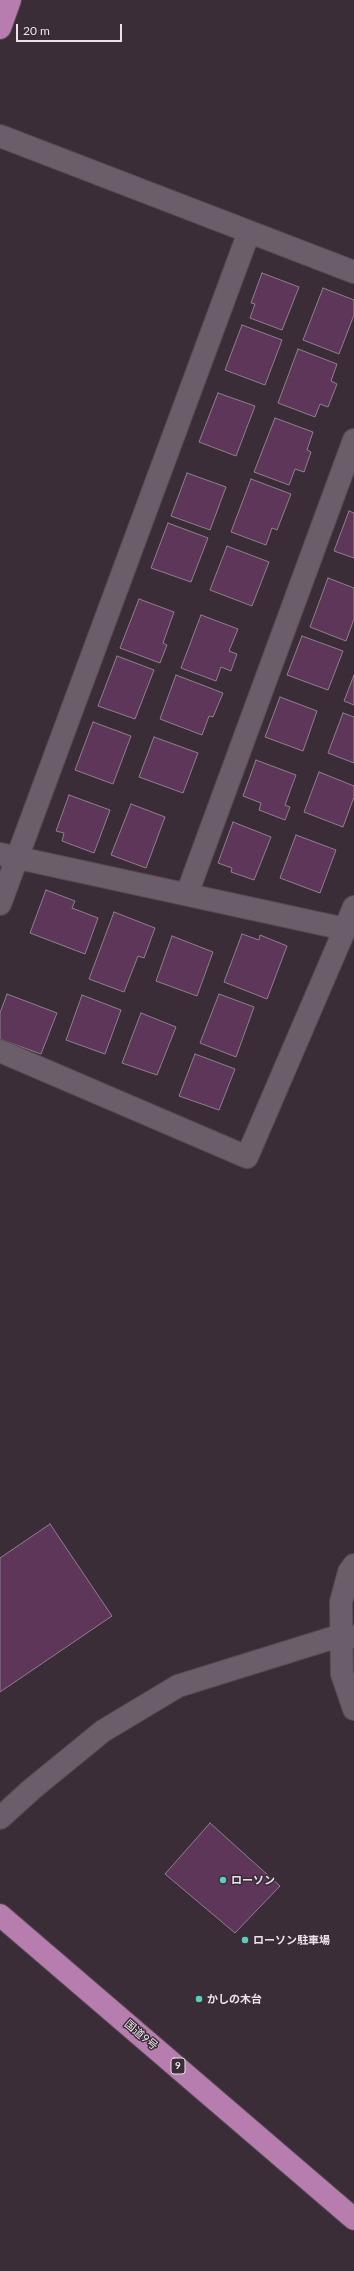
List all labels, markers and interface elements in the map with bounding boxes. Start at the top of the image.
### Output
scale bar [18,16,124,42]
text: 20 m [23,23,50,38]
place label: ローソン [231,1873,275,1887]
marker: ローソン [218,1875,228,1885]
place label: ローソン駐車場 [253,1933,330,1947]
marker: ローソン駐車場 [240,1935,250,1945]
place label: かしの木台 [207,1992,262,2006]
marker: かしの木台 [194,1994,204,2004]
street label: 国道9号 [122,2017,160,2053]
road number: 9 [171,2058,185,2074]

